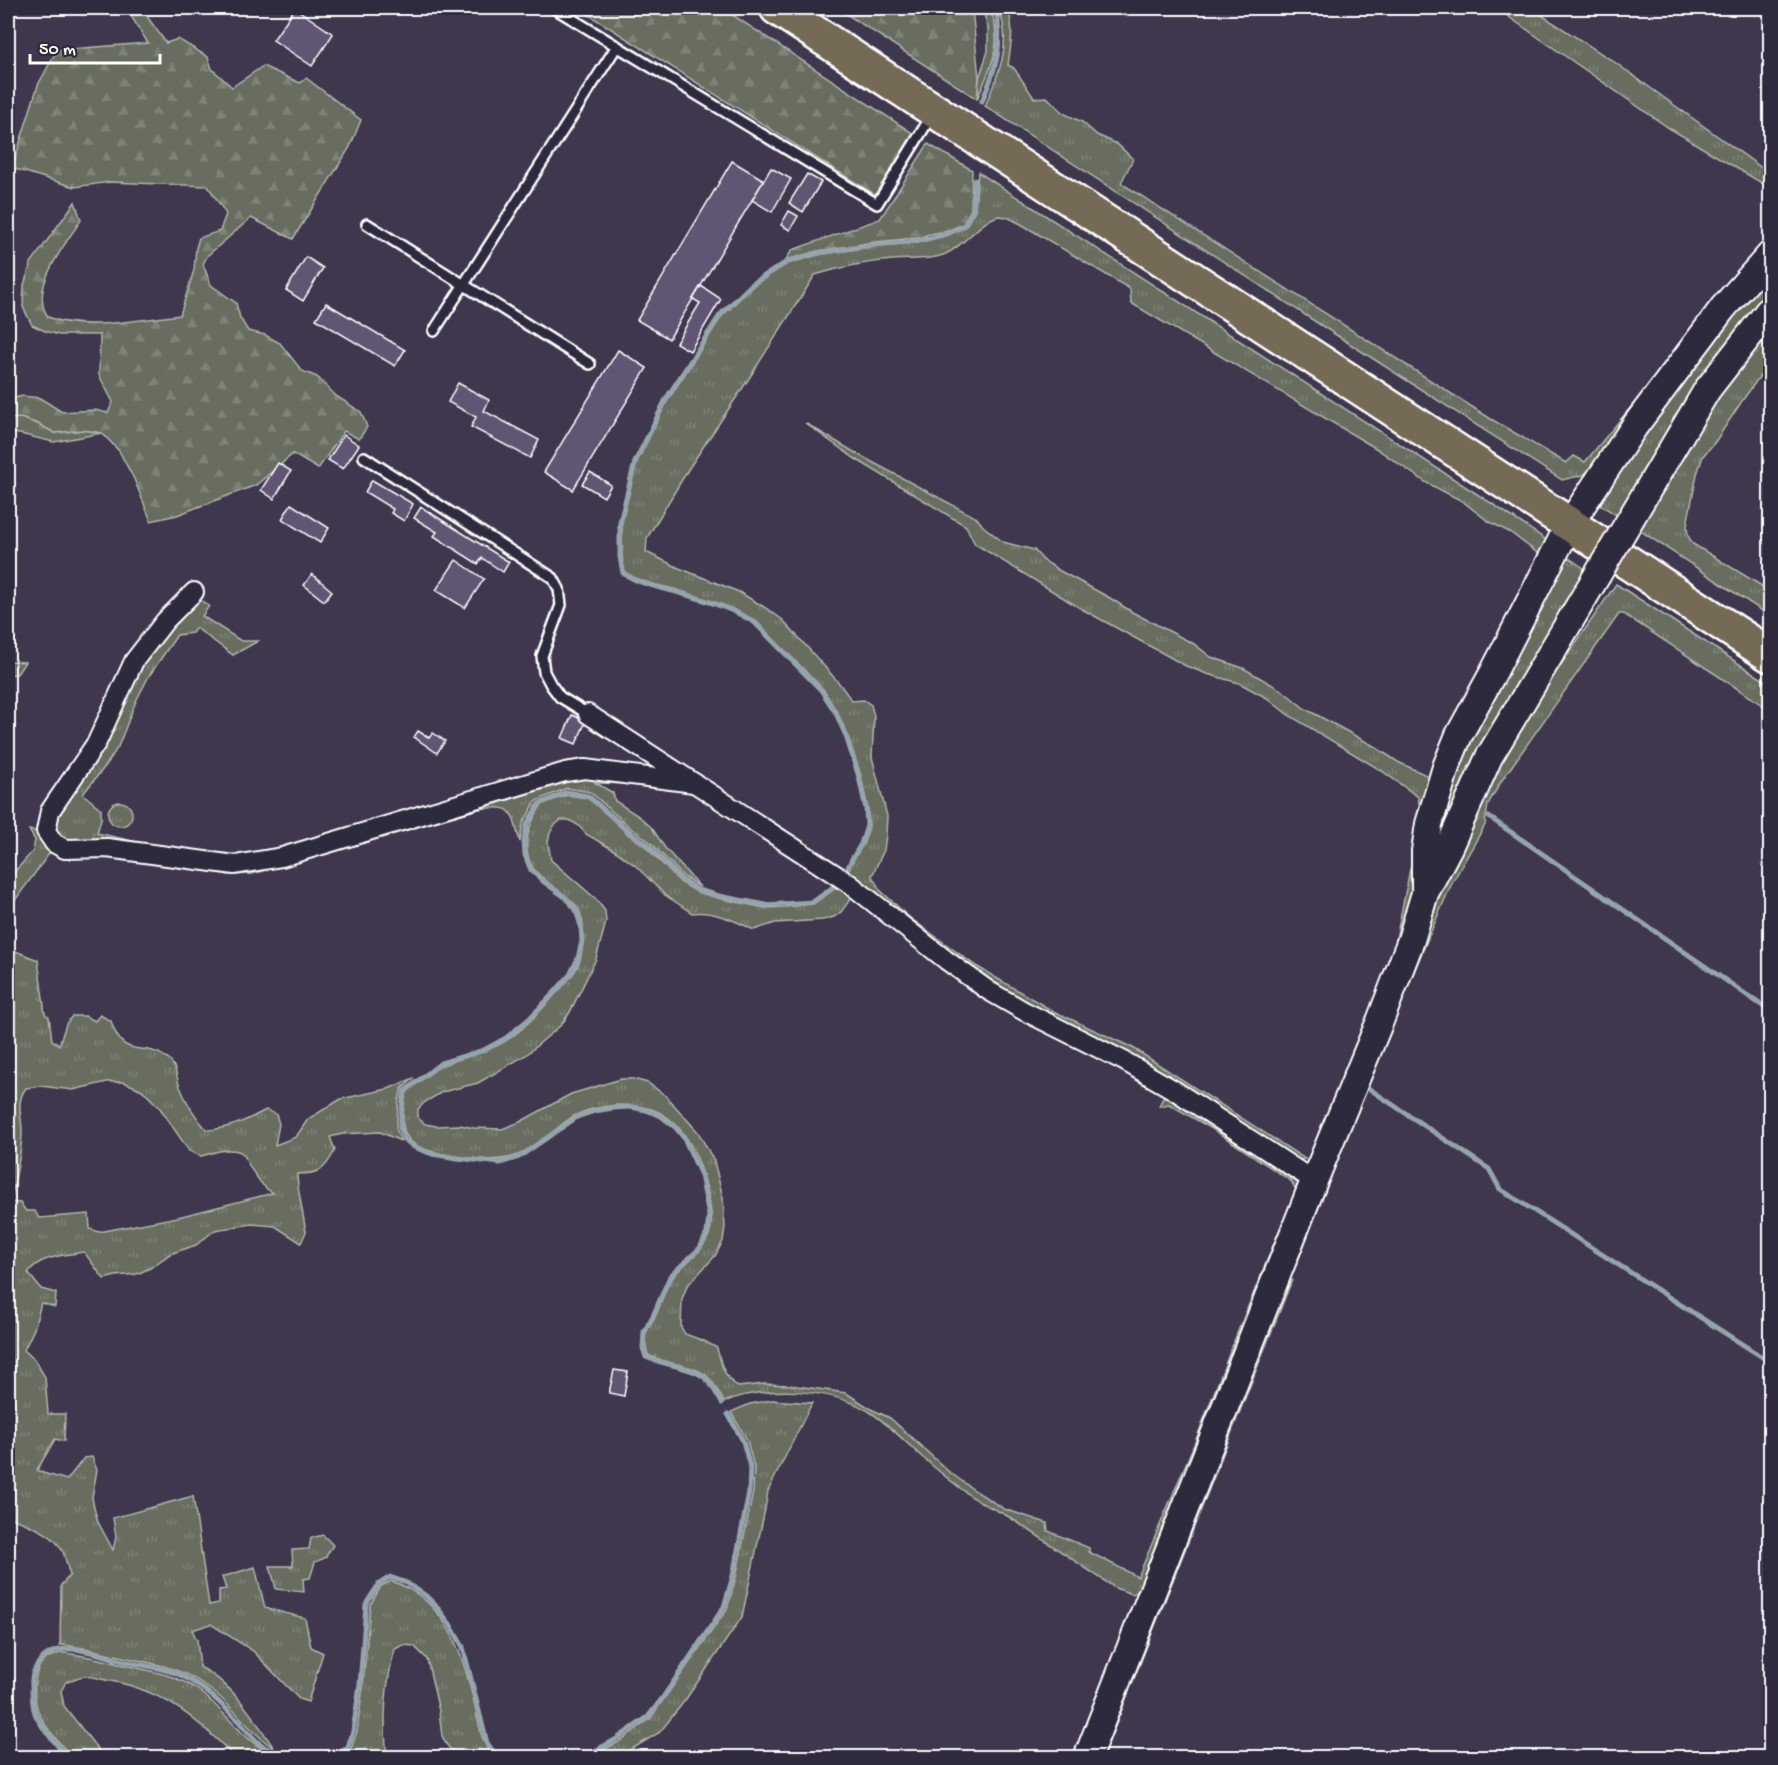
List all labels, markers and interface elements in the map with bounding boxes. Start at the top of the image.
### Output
scale bar [30,27,160,65]
text: 50 m [39,40,76,61]

